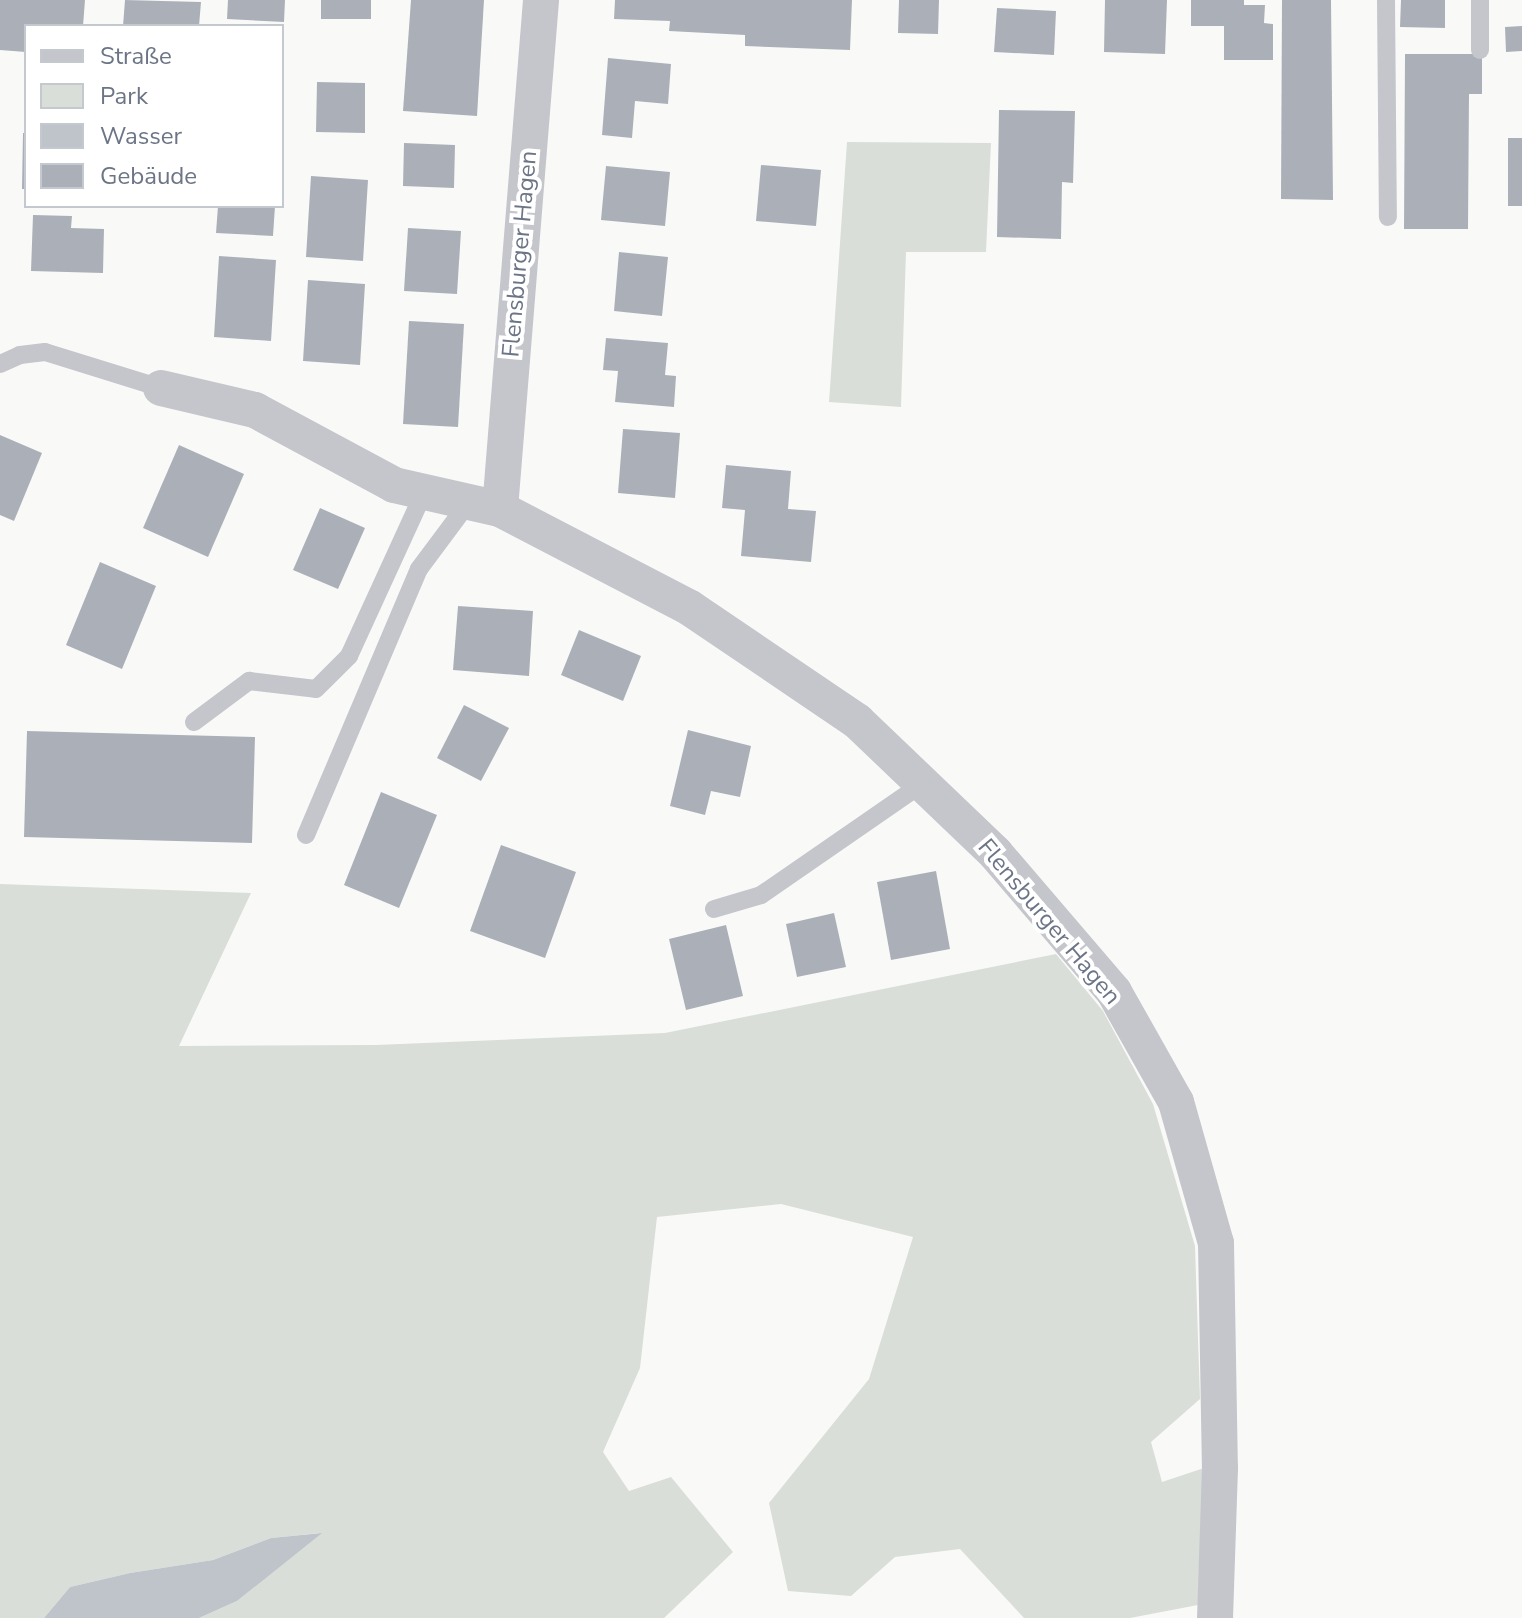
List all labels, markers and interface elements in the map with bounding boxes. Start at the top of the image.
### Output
legend [24,24,284,208]
text: Straße [100,40,172,72]
text: Park [100,80,148,112]
text: Wasser [100,120,182,152]
street label: Flensburger Hagen [497,150,543,358]
text: Gebäude [100,160,197,192]
street label: Flensburger Hagen [971,833,1127,1011]

